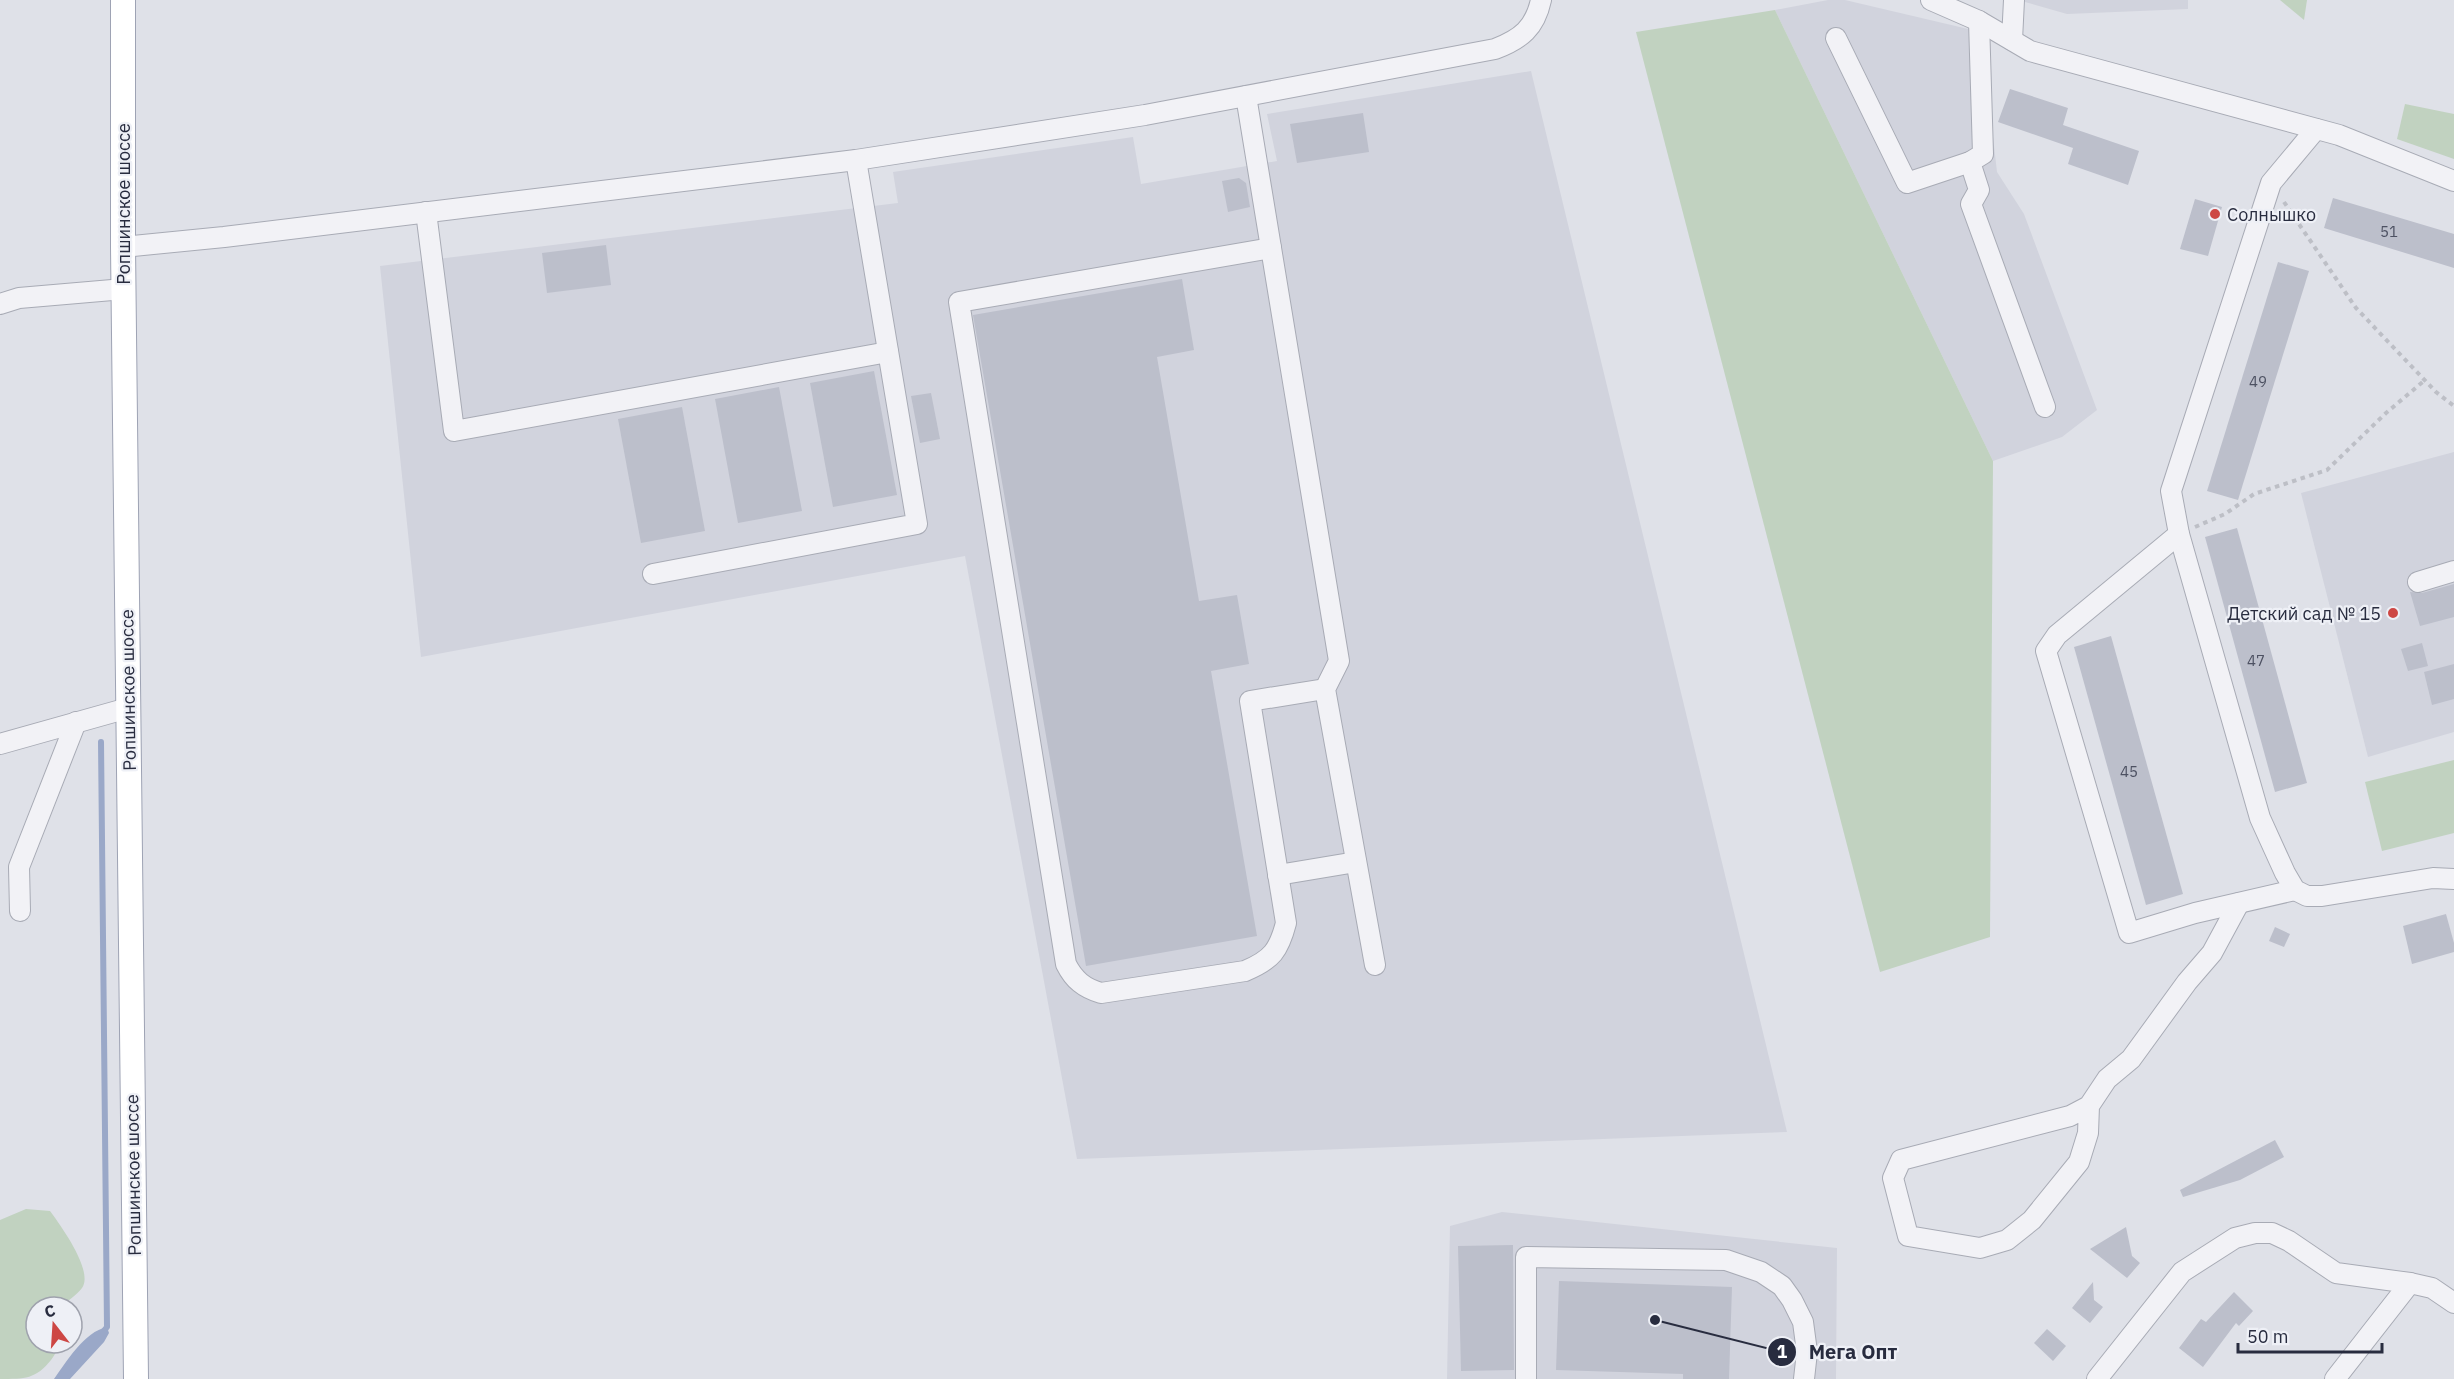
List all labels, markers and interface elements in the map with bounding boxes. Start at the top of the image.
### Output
street label: Ропшинское шоссе [112,123,135,285]
place label: Солнышко [2227,203,2316,226]
marker: Солнышко [2208,207,2222,221]
house number: 51 [2380,222,2398,241]
house number: 49 [2249,372,2267,391]
place label: Детский сад № 15 [2227,602,2381,625]
marker: Детский сад № 15 [2386,606,2400,620]
street label: Ропшинское шоссе [115,609,141,771]
house number: 47 [2247,651,2265,670]
house number: 45 [2120,762,2138,781]
street label: Ропшинское шоссе [120,1094,146,1256]
north arrow [24,1295,84,1355]
text: С [42,1300,58,1322]
scale bar [2238,1316,2382,1354]
text: 50 m [2247,1325,2289,1348]
callout: Мега Опт [1767,1333,1909,1371]
text: Мега Опт [1809,1338,1897,1365]
text: 1 [1777,1340,1788,1363]

